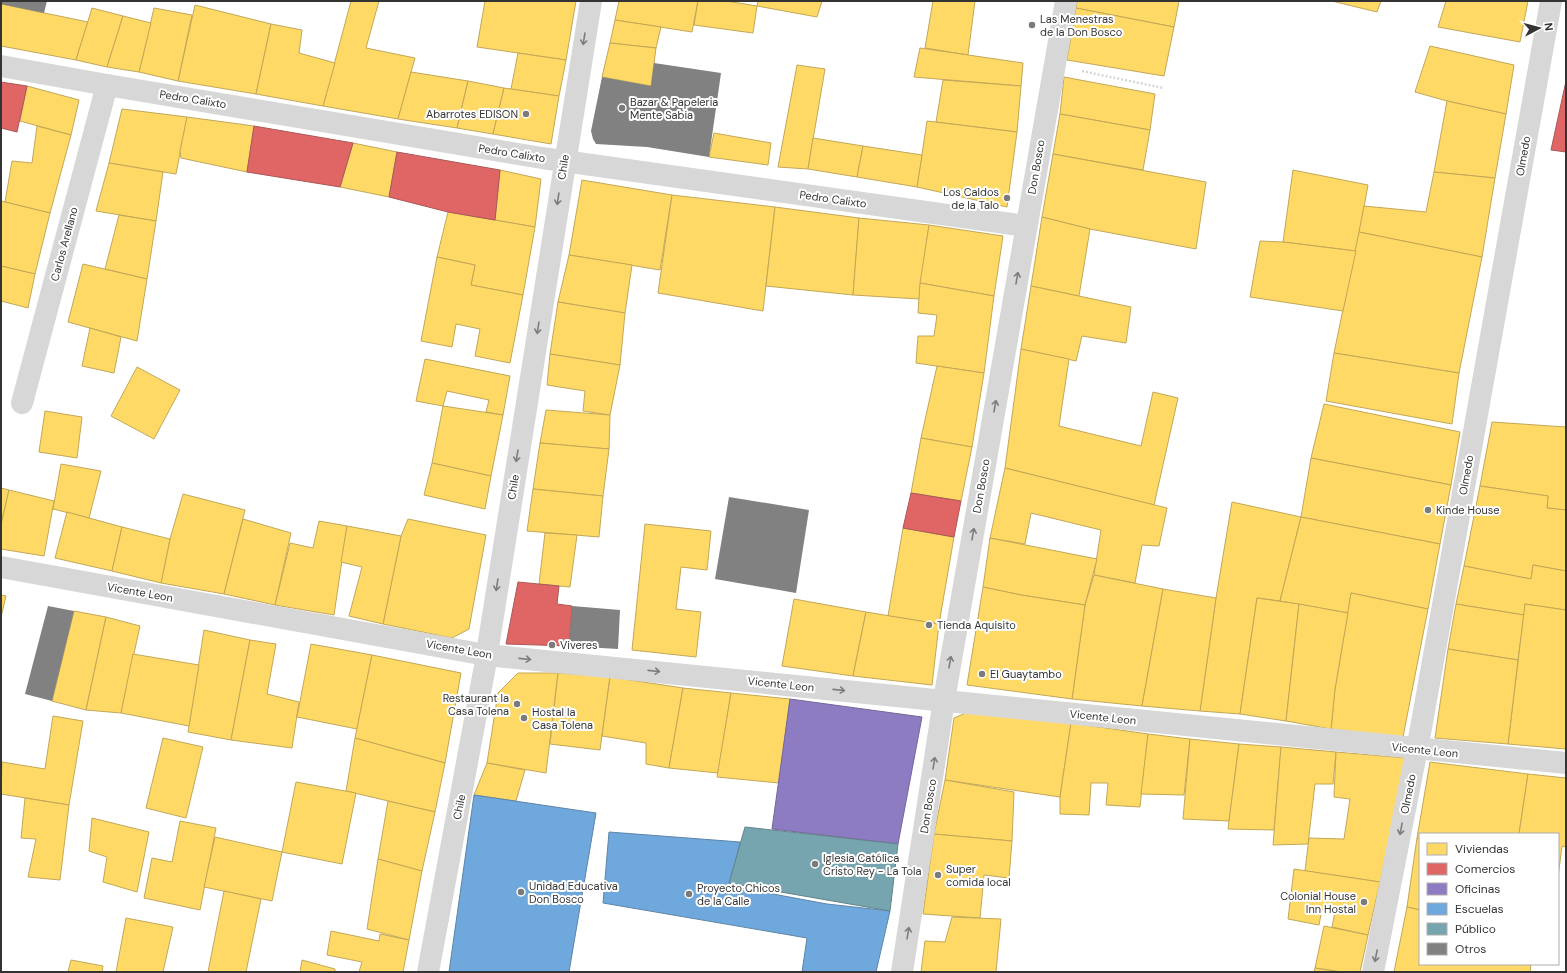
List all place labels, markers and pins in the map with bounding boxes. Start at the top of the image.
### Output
place label: Las Menestras de la Don Bosco [1040,12,1122,39]
marker: Las Menestras de la Don Bosco [1027,20,1037,30]
place label: Bazar & Papeleria Mente Sabia [630,95,718,122]
marker: Bazar & Papeleria Mente Sabia [617,103,627,113]
place label: Abarrotes EDISON [426,107,518,121]
marker: Abarrotes EDISON [521,109,531,119]
place label: Los Caldos de la Talo [943,185,999,212]
marker: Los Caldos de la Talo [1002,193,1012,203]
place label: Kinde House [1436,503,1500,517]
marker: Kinde House [1423,505,1433,515]
place label: Tienda Aquisito [937,618,1016,632]
marker: Tienda Aquisito [924,620,934,630]
place label: Viveres [560,638,597,652]
marker: Viveres [547,640,557,650]
place label: El Guaytambo [990,667,1062,681]
marker: El Guaytambo [977,669,987,679]
place label: Restaurant la Casa Tolena [443,691,509,718]
marker: Restaurant la Casa Tolena [512,699,522,709]
place label: Hostal la Casa Tolena [532,705,593,732]
marker: Hostal la Casa Tolena [519,713,529,723]
place label: Iglesia Católica Cristo Rey - La Tola [823,851,921,878]
marker: Iglesia Católica Cristo Rey - La Tola [810,859,820,869]
place label: Super comida local [946,862,1011,889]
marker: Super comida local [933,870,943,880]
place label: Unidad Educativa Don Bosco [529,879,618,906]
place label: Proyecto Chicos de la Calle [697,881,780,908]
marker: Unidad Educativa Don Bosco [516,887,526,897]
marker: Proyecto Chicos de la Calle [684,889,694,899]
place label: Colonial House Inn Hostal [1280,889,1356,916]
marker: Colonial House Inn Hostal [1359,897,1369,907]

